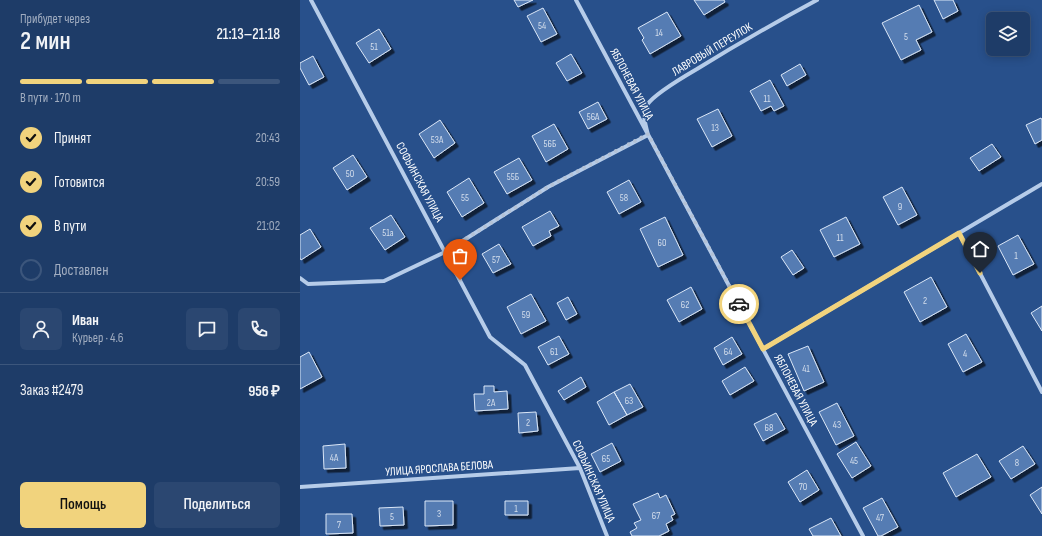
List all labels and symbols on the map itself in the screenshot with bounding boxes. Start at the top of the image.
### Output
street label: ЛАВРОВЫЙ ПЕРЕУЛОК [669,19,756,79]
house number: 54 [538,20,546,32]
house number: 14 [655,27,663,39]
house number: 5 [904,31,908,43]
house number: 51 [370,41,378,53]
street label: ЯБЛОНЕВАЯ УЛИЦА [606,46,657,124]
house number: 11 [764,93,771,105]
house number: 56А [587,111,600,123]
house number: 13 [711,122,719,134]
house number: 53А [431,134,444,146]
house number: 56Б [544,138,557,150]
street label: СОФЬИНСКАЯ УЛИЦА [392,140,447,226]
house number: 50 [346,168,354,180]
house number: 55Б [507,171,520,183]
house number: 55 [461,192,469,204]
house number: 58 [620,192,628,204]
house number: 9 [898,201,902,213]
house number: 51а [382,227,394,239]
house number: 11 [837,232,844,244]
pin [963,232,997,273]
house number: 60 [658,237,666,249]
pin [443,239,477,280]
house number: 1 [1014,250,1018,262]
house number: 57 [492,254,500,266]
courier [719,284,759,324]
house number: 2 [923,295,927,307]
house number: 62 [681,299,689,311]
house number: 59 [522,309,530,321]
house number: 61 [550,346,558,358]
house number: 64 [724,346,732,358]
house number: 4 [963,348,967,360]
street label: ЯБЛОНЕВАЯ УЛИЦА [770,352,821,430]
house number: 41 [802,363,810,375]
house number: 63 [625,395,633,407]
house number: 2А [487,397,496,409]
house number: 2 [526,417,530,429]
house number: 43 [833,419,841,431]
house number: 68 [765,422,773,434]
street label: СОФЬИНСКАЯ УЛИЦА [569,438,619,525]
house number: 4А [330,452,339,464]
house number: 65 [602,453,610,465]
house number: 45 [850,455,858,467]
street label: УЛИЦА ЯРОСЛАВА БЕЛОВА [385,457,494,480]
house number: 8 [1015,457,1019,469]
house number: 70 [799,481,807,493]
house number: 1 [514,503,518,515]
house number: 3 [437,508,441,520]
house number: 67 [652,510,660,522]
house number: 5 [390,511,394,523]
house number: 47 [876,512,884,524]
house number: 7 [337,519,341,531]

